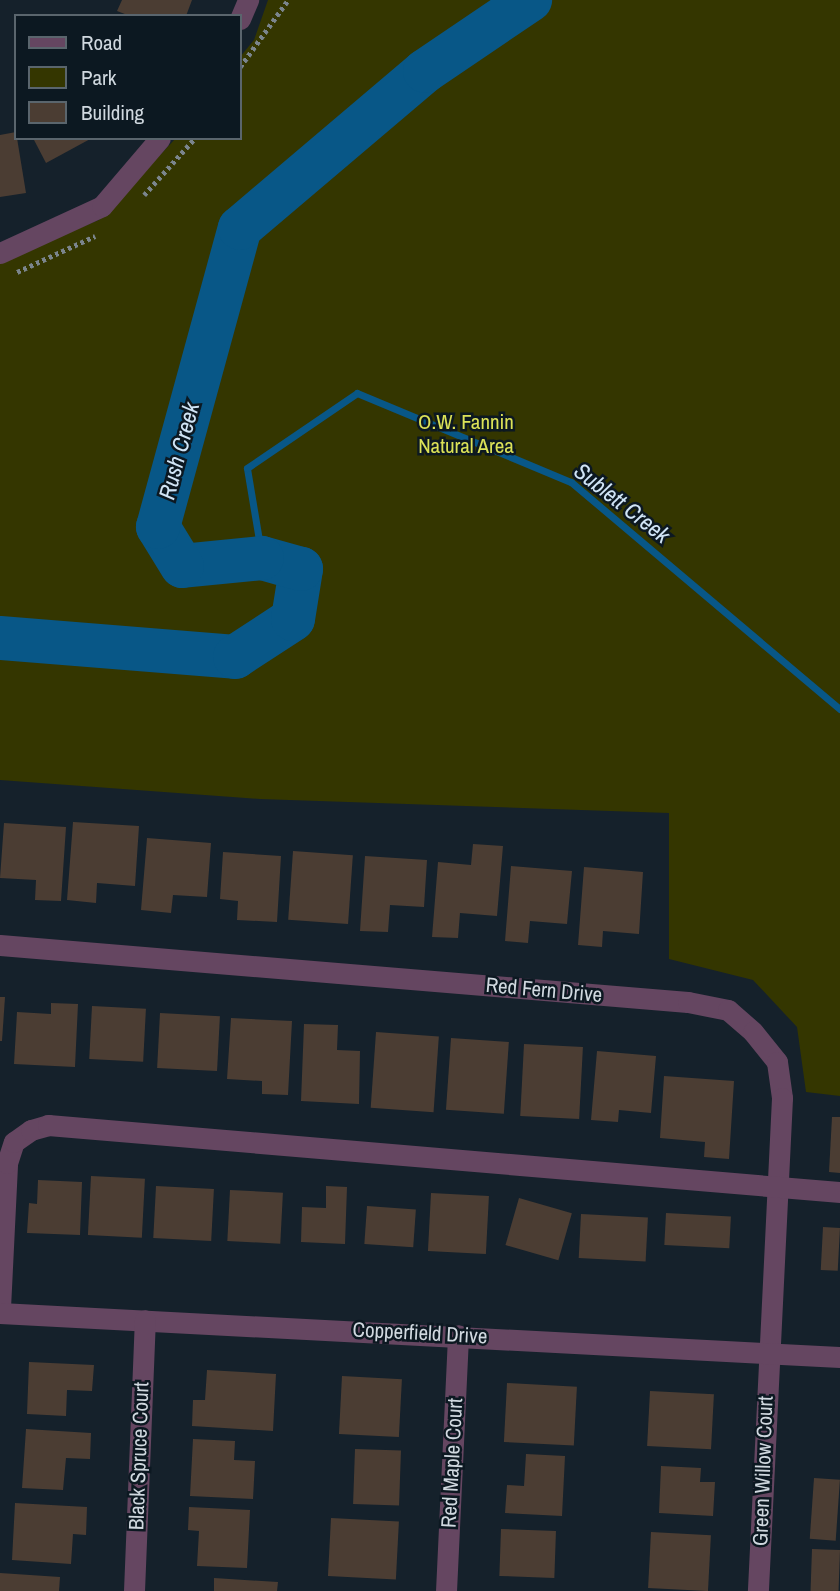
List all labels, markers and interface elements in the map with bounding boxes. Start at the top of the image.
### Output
legend [14,14,242,140]
text: Road [81,28,122,57]
text: Park [81,63,116,92]
text: Building [81,98,144,127]
water label: Rush Creek [153,399,205,503]
park label: O.W. Fannin Natural Area [418,409,514,459]
water label: Sublett Creek [568,457,676,549]
street label: Red Fern Drive [485,972,603,1008]
street label: Copperfield Drive [352,1317,488,1349]
street label: Black Spruce Court [124,1381,154,1531]
street label: Green Willow Court [748,1395,778,1547]
street label: Red Maple Court [436,1397,468,1529]

